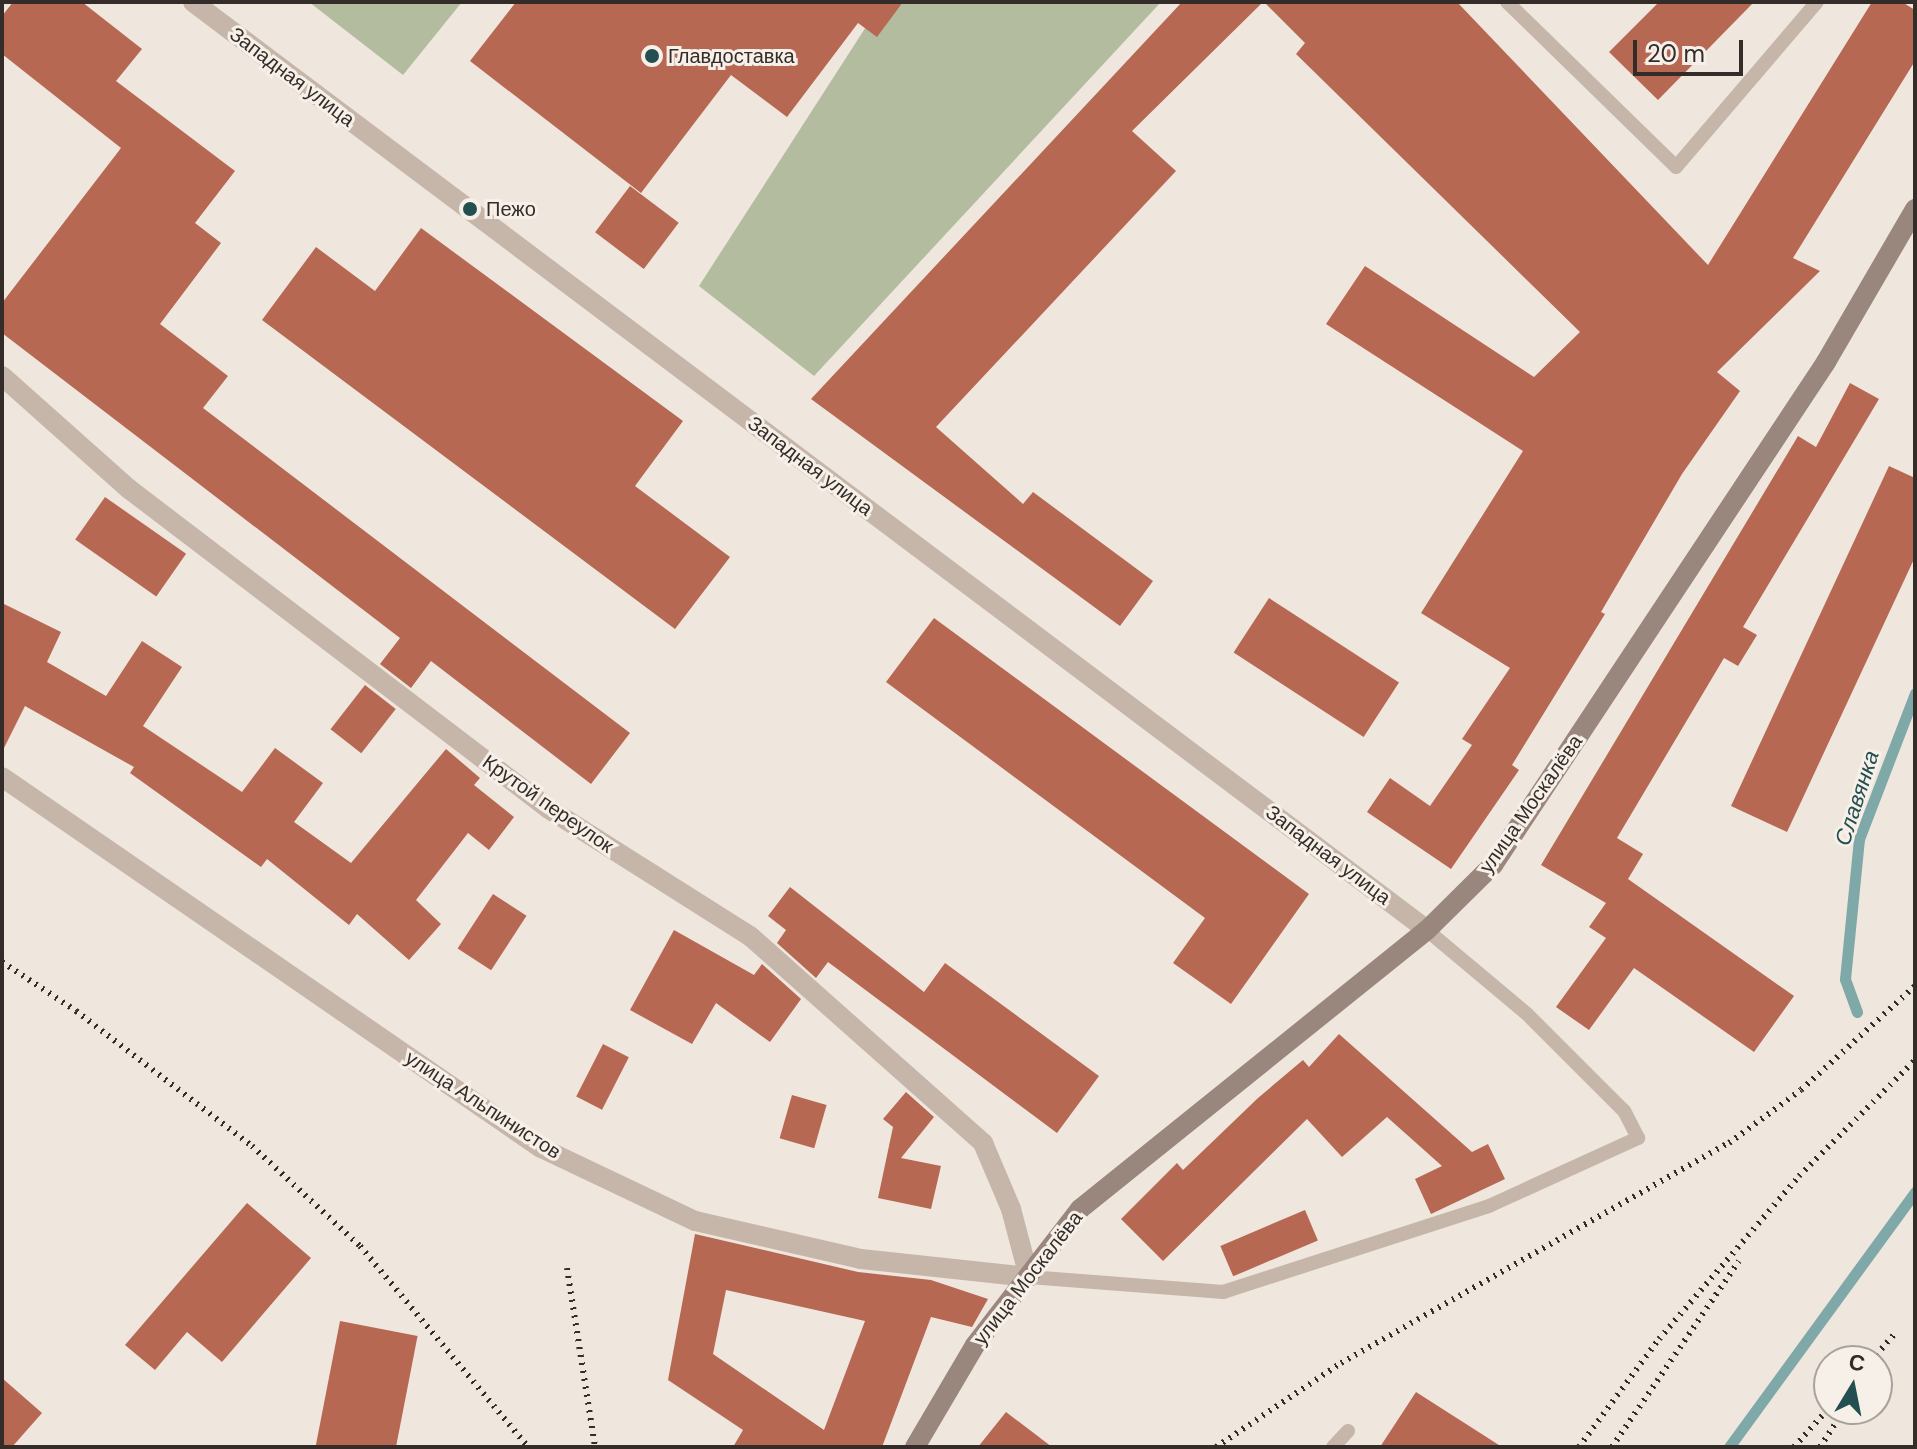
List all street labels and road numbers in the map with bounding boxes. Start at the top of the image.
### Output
street label: Западная улица [225,22,359,132]
street label: Западная улица [743,411,877,521]
street label: улица Москалёва [1474,730,1588,878]
street label: Крутой переулок [478,750,618,858]
street label: Западная улица [1261,800,1395,910]
street label: улица Альпинистов [401,1046,565,1164]
street label: улица Москалёва [968,1206,1088,1350]

